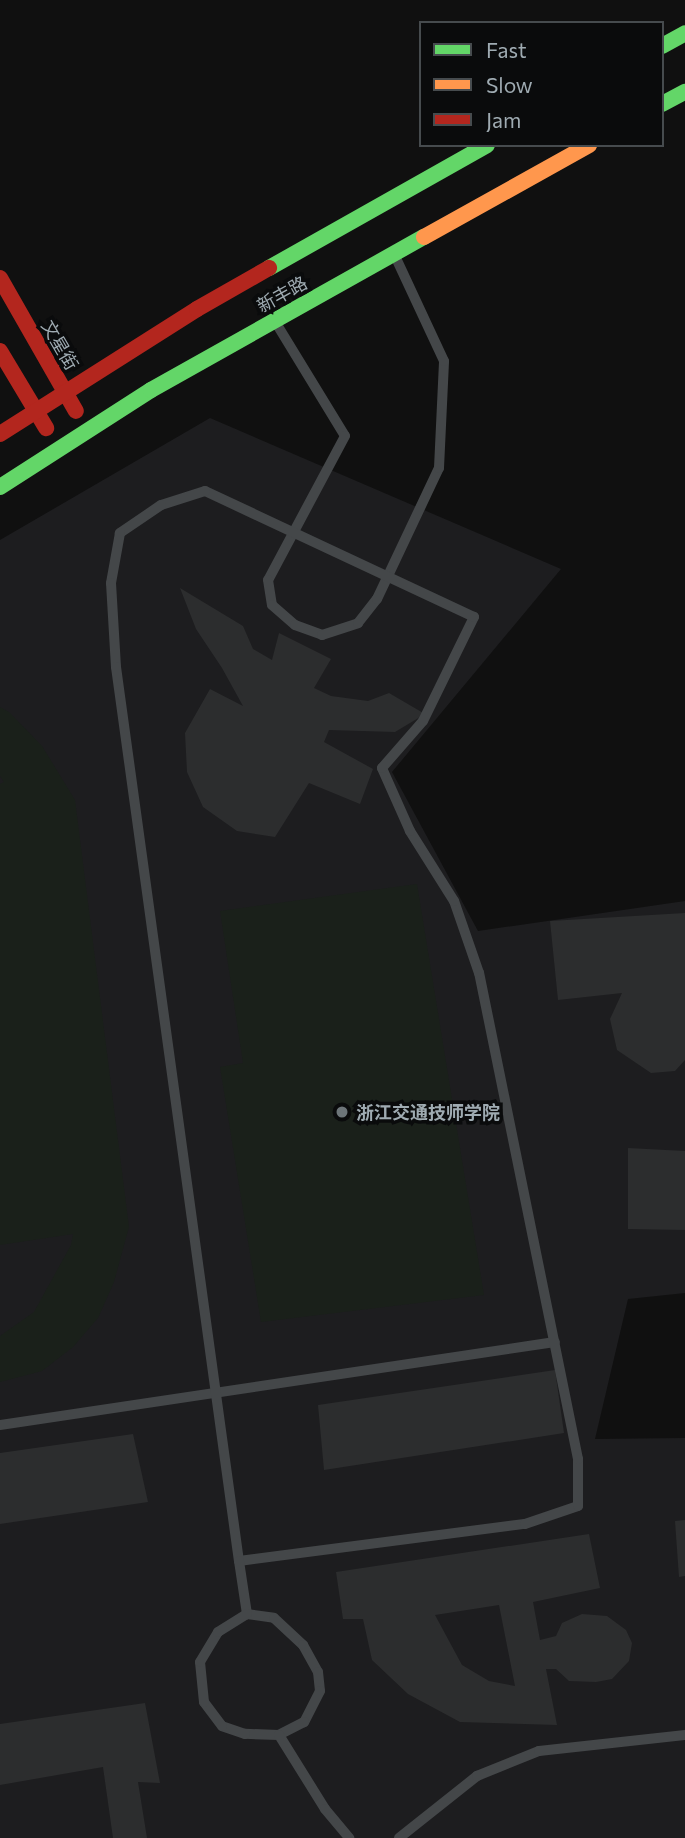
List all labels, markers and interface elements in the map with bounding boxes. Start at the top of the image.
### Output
legend [419,21,664,147]
text: Fast [486,37,527,62]
text: Slow [486,72,533,97]
text: Jam [486,107,521,132]
street label: 新丰路 [253,271,311,317]
street label: 文星街 [37,316,83,374]
place label: 浙江交通技师学院 [356,1101,500,1123]
marker: 浙江交通技师学院 [334,1104,350,1120]

